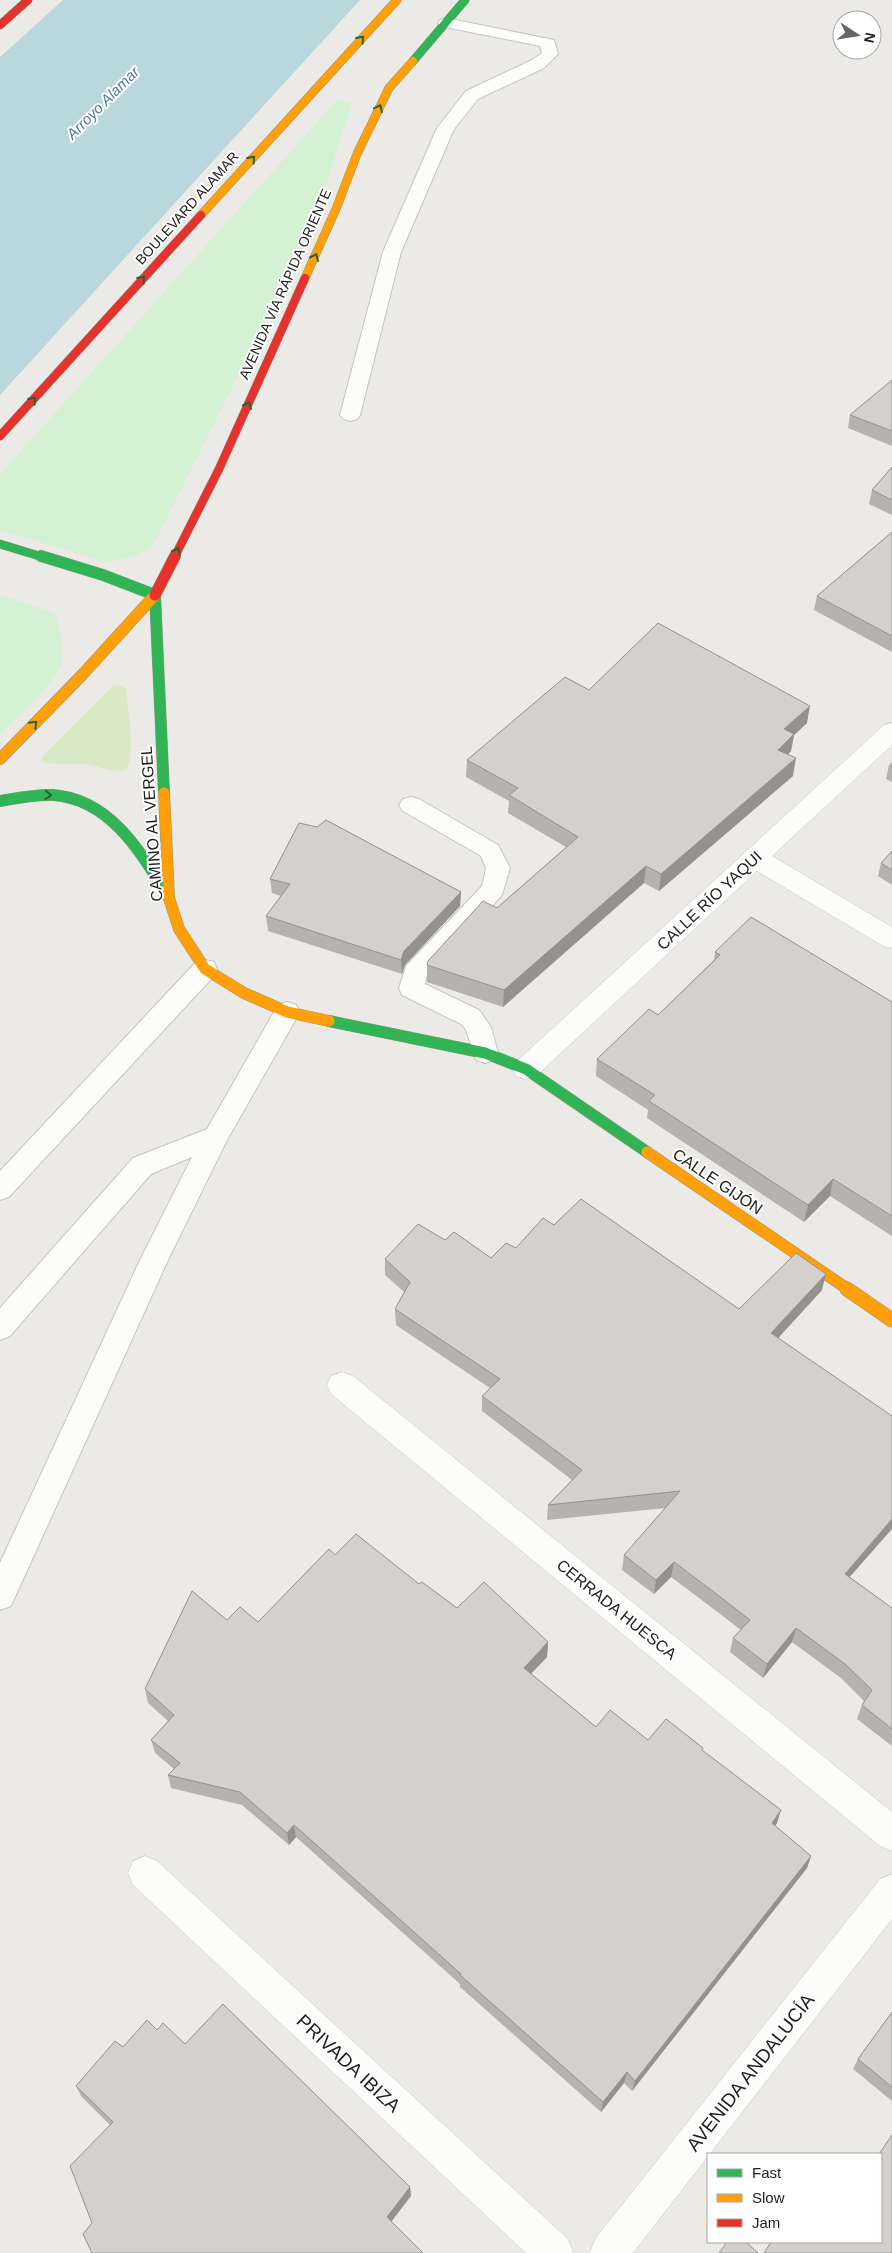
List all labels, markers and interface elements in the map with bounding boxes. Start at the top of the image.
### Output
north arrow [832,10,882,60]
text: N [861,31,879,44]
one-way arrow [355,36,364,45]
water label: Arroyo Alamar [62,62,143,143]
one-way arrow [373,104,383,113]
street label: BOULEVARD ALAMAR [132,148,242,268]
one-way arrow [246,156,255,165]
street label: AVENIDA VÍA RÁPIDA ORIENTE [236,186,334,382]
one-way arrow [308,253,319,262]
one-way arrow [136,276,145,285]
one-way arrow [27,396,36,405]
one-way arrow [241,401,252,410]
one-way arrow [171,548,181,557]
one-way arrow [28,721,37,730]
street label: CAMINO AL VERGEL [138,746,165,902]
one-way arrow [44,790,52,801]
street label: CALLE RÍO YAQUI [653,847,765,953]
street label: CALLE GIJÓN [670,1144,766,1218]
street label: CERRADA HUESCA [554,1556,680,1663]
street label: AVENIDA ANDALUCÍA [682,1989,819,2155]
street label: PRIVADA IBIZA [293,2010,405,2117]
legend [707,2153,882,2243]
text: Fast [752,2164,782,2181]
text: Slow [752,2189,785,2206]
text: Jam [752,2214,780,2231]

